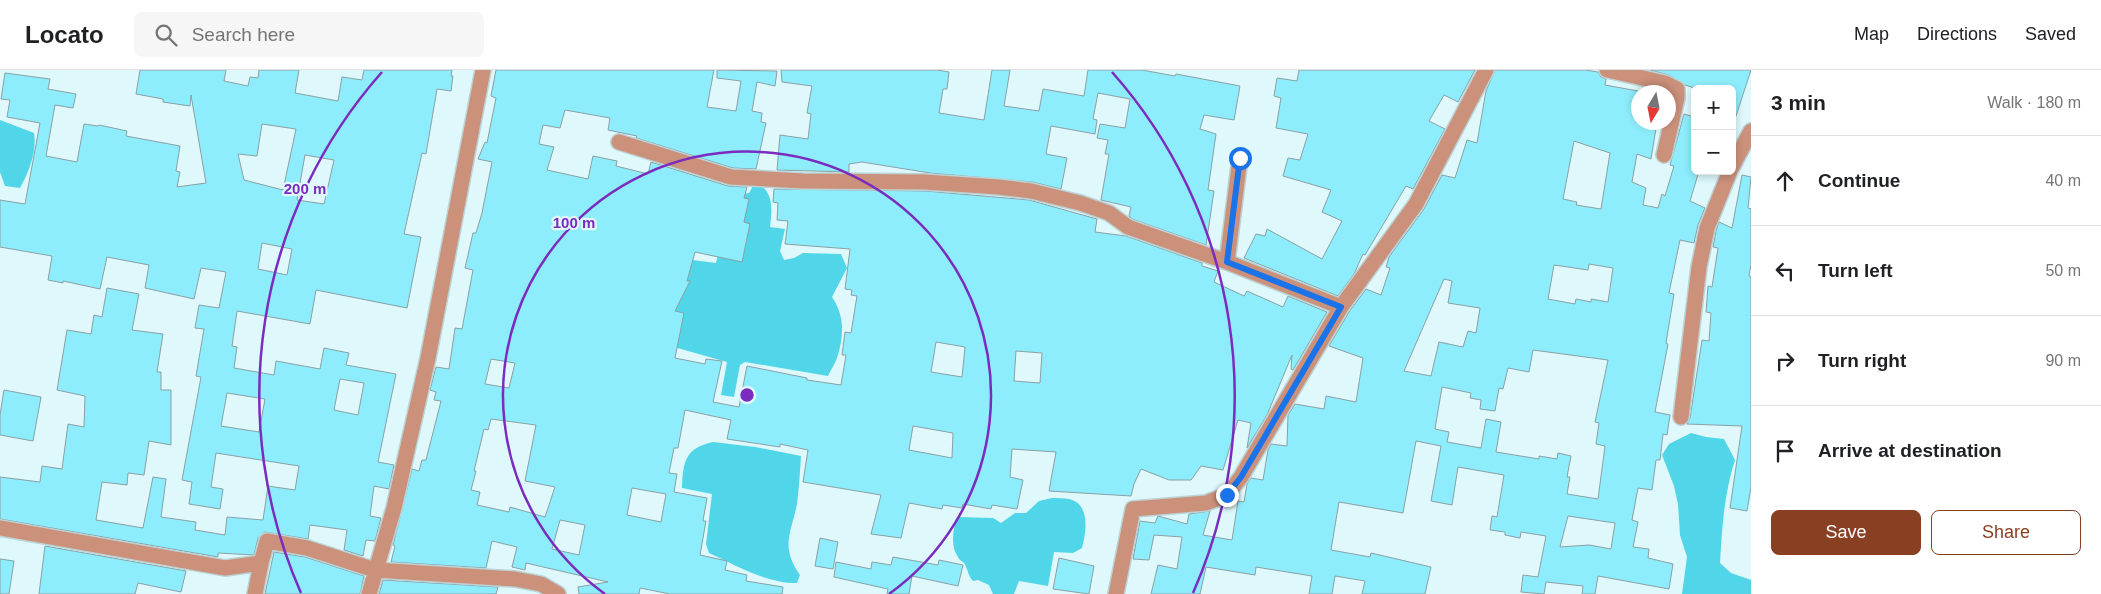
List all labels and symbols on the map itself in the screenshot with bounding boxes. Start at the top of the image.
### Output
north arrow [1631,85,1676,130]
route start [1229,147,1252,170]
text: 200 m [284,180,326,197]
text: 100 m [553,214,595,231]
centre of rings [738,386,756,404]
route end [1216,484,1239,507]

